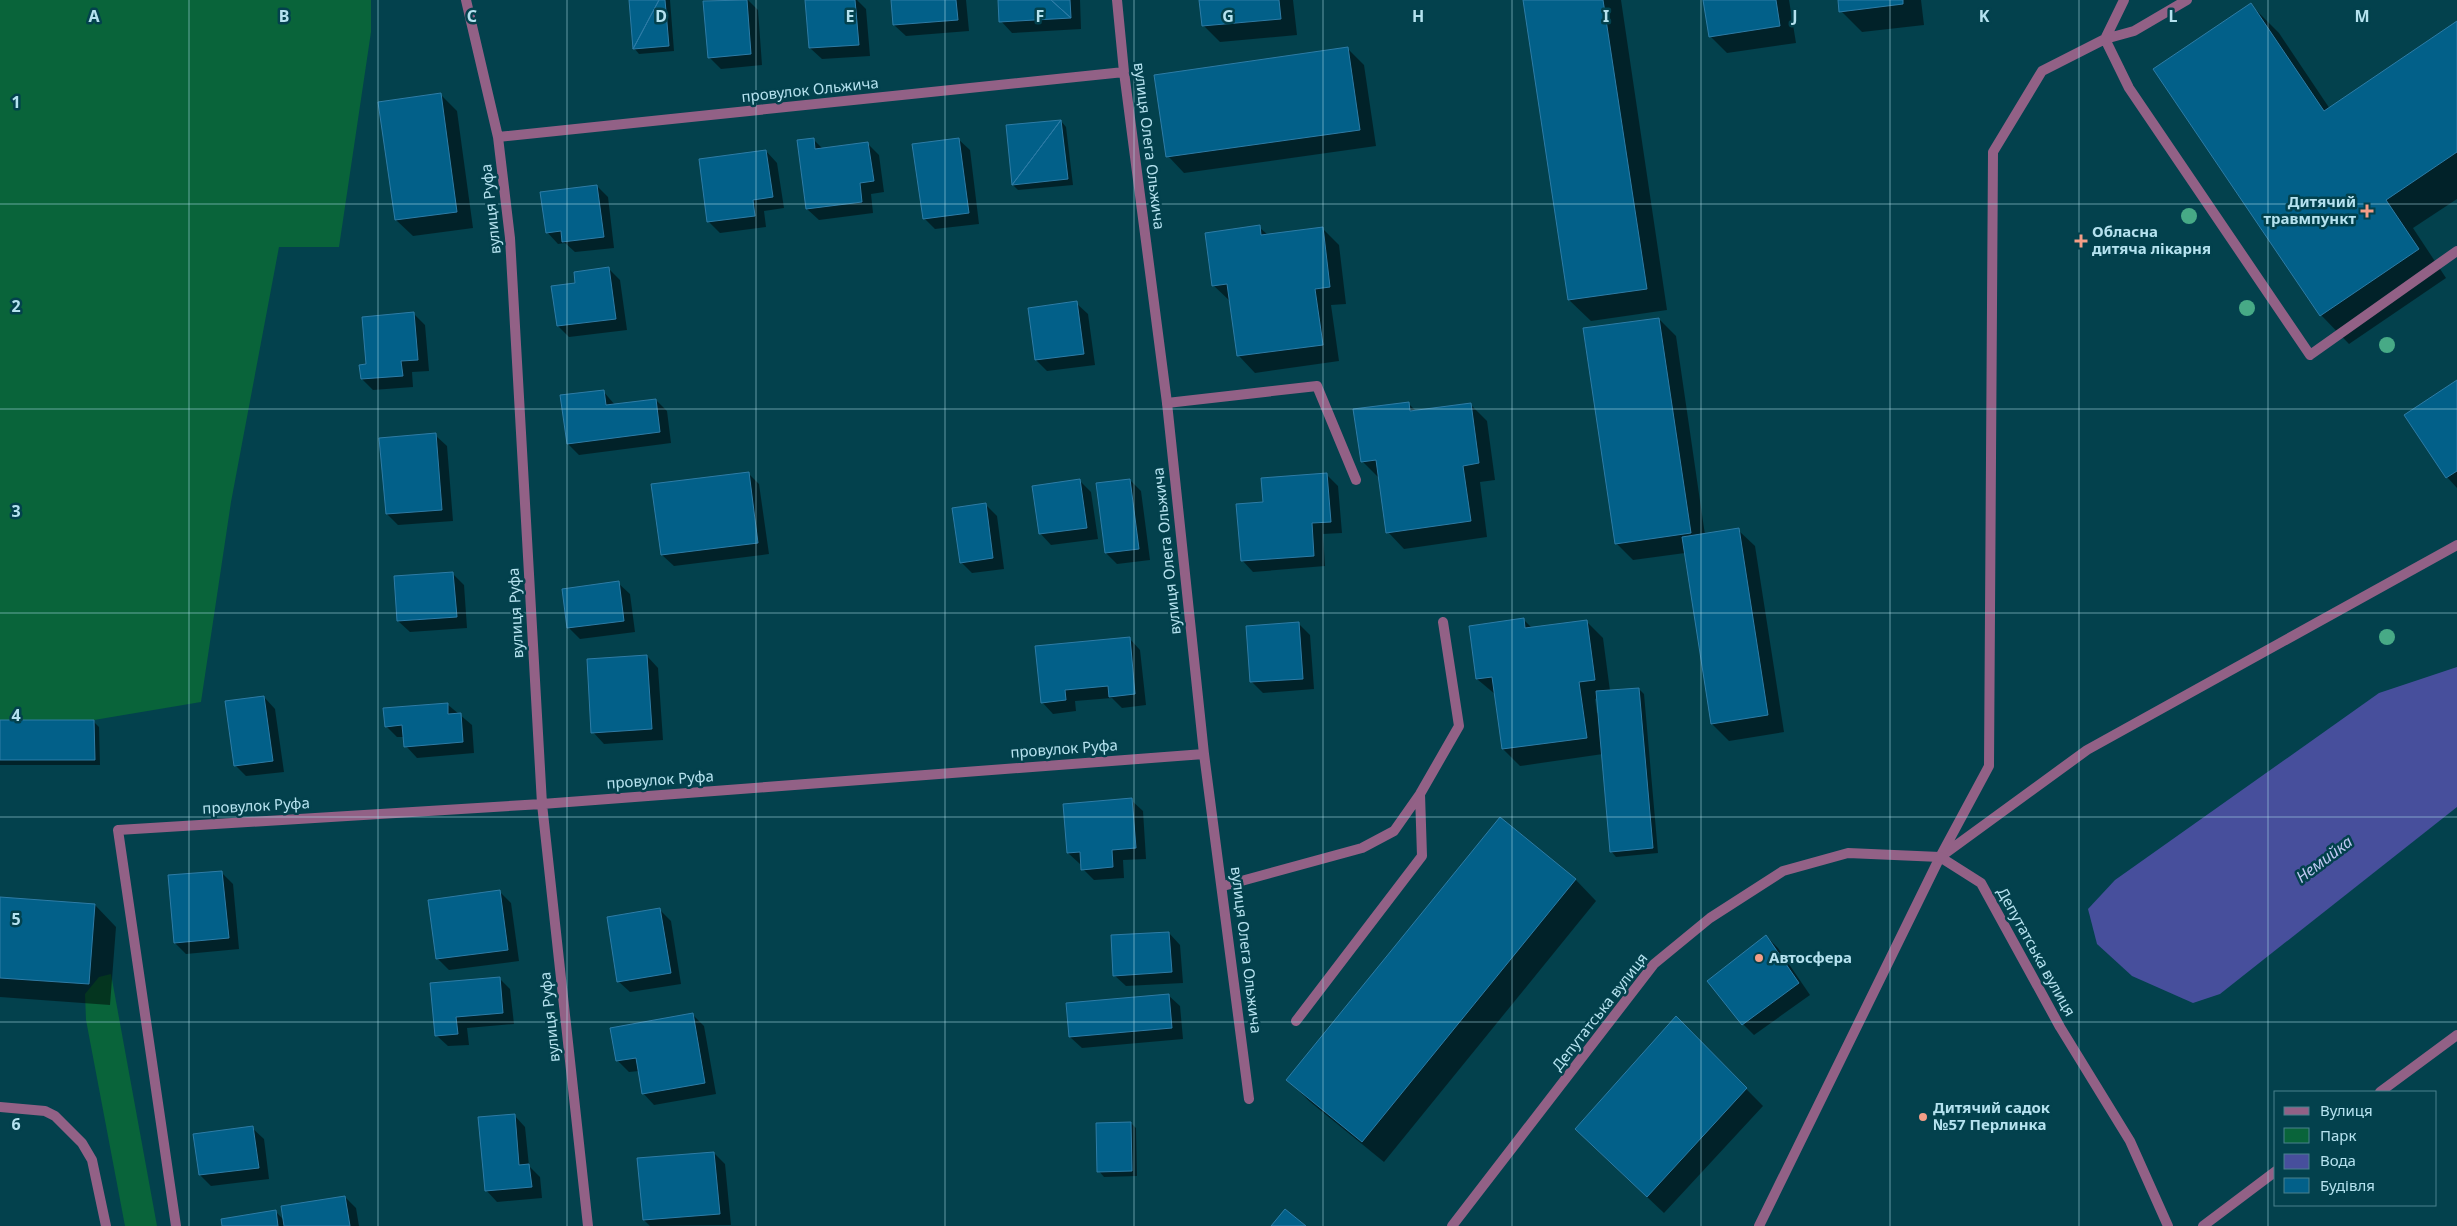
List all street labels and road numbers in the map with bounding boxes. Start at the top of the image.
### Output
street label: вулиця Олега Ольжича [1130,61,1170,230]
street label: провулок Ольжича [740,72,879,106]
street label: вулиця Руфа [475,163,505,255]
street label: вулиця Олега Ольжича [1147,467,1185,636]
street label: вулиця Руфа [503,567,527,659]
street label: провулок Руфа [1010,734,1118,762]
street label: провулок Руфа [606,765,714,793]
street label: провулок Руфа [202,792,310,818]
street label: вулиця Олега Ольжича [1227,865,1267,1034]
street label: Депутатська вулиця [1993,883,2081,1020]
street label: Депутатська вулиця [1547,948,1652,1074]
street label: вулиця Руфа [534,971,564,1063]

